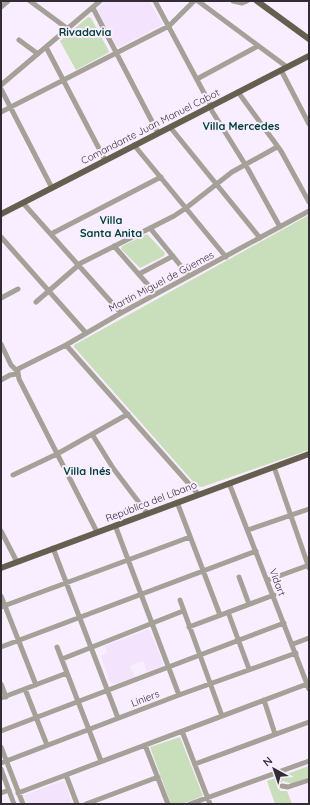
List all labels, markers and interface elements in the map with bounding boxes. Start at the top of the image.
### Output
district label: Rivadavia [59,25,111,39]
street label: Comandante Juan Manuel Cabot [79,85,222,167]
district label: Villa Mercedes [203,119,279,133]
district label: Villa Santa Anita [80,213,142,240]
street label: Martín Miguel de Güemes [106,248,216,315]
district label: Villa Inés [63,464,111,478]
street label: República del Líbano [104,478,199,525]
street label: Vidart [266,567,289,598]
street label: Liniers [129,687,162,710]
north arrow [254,749,294,789]
text: N [260,753,275,769]

